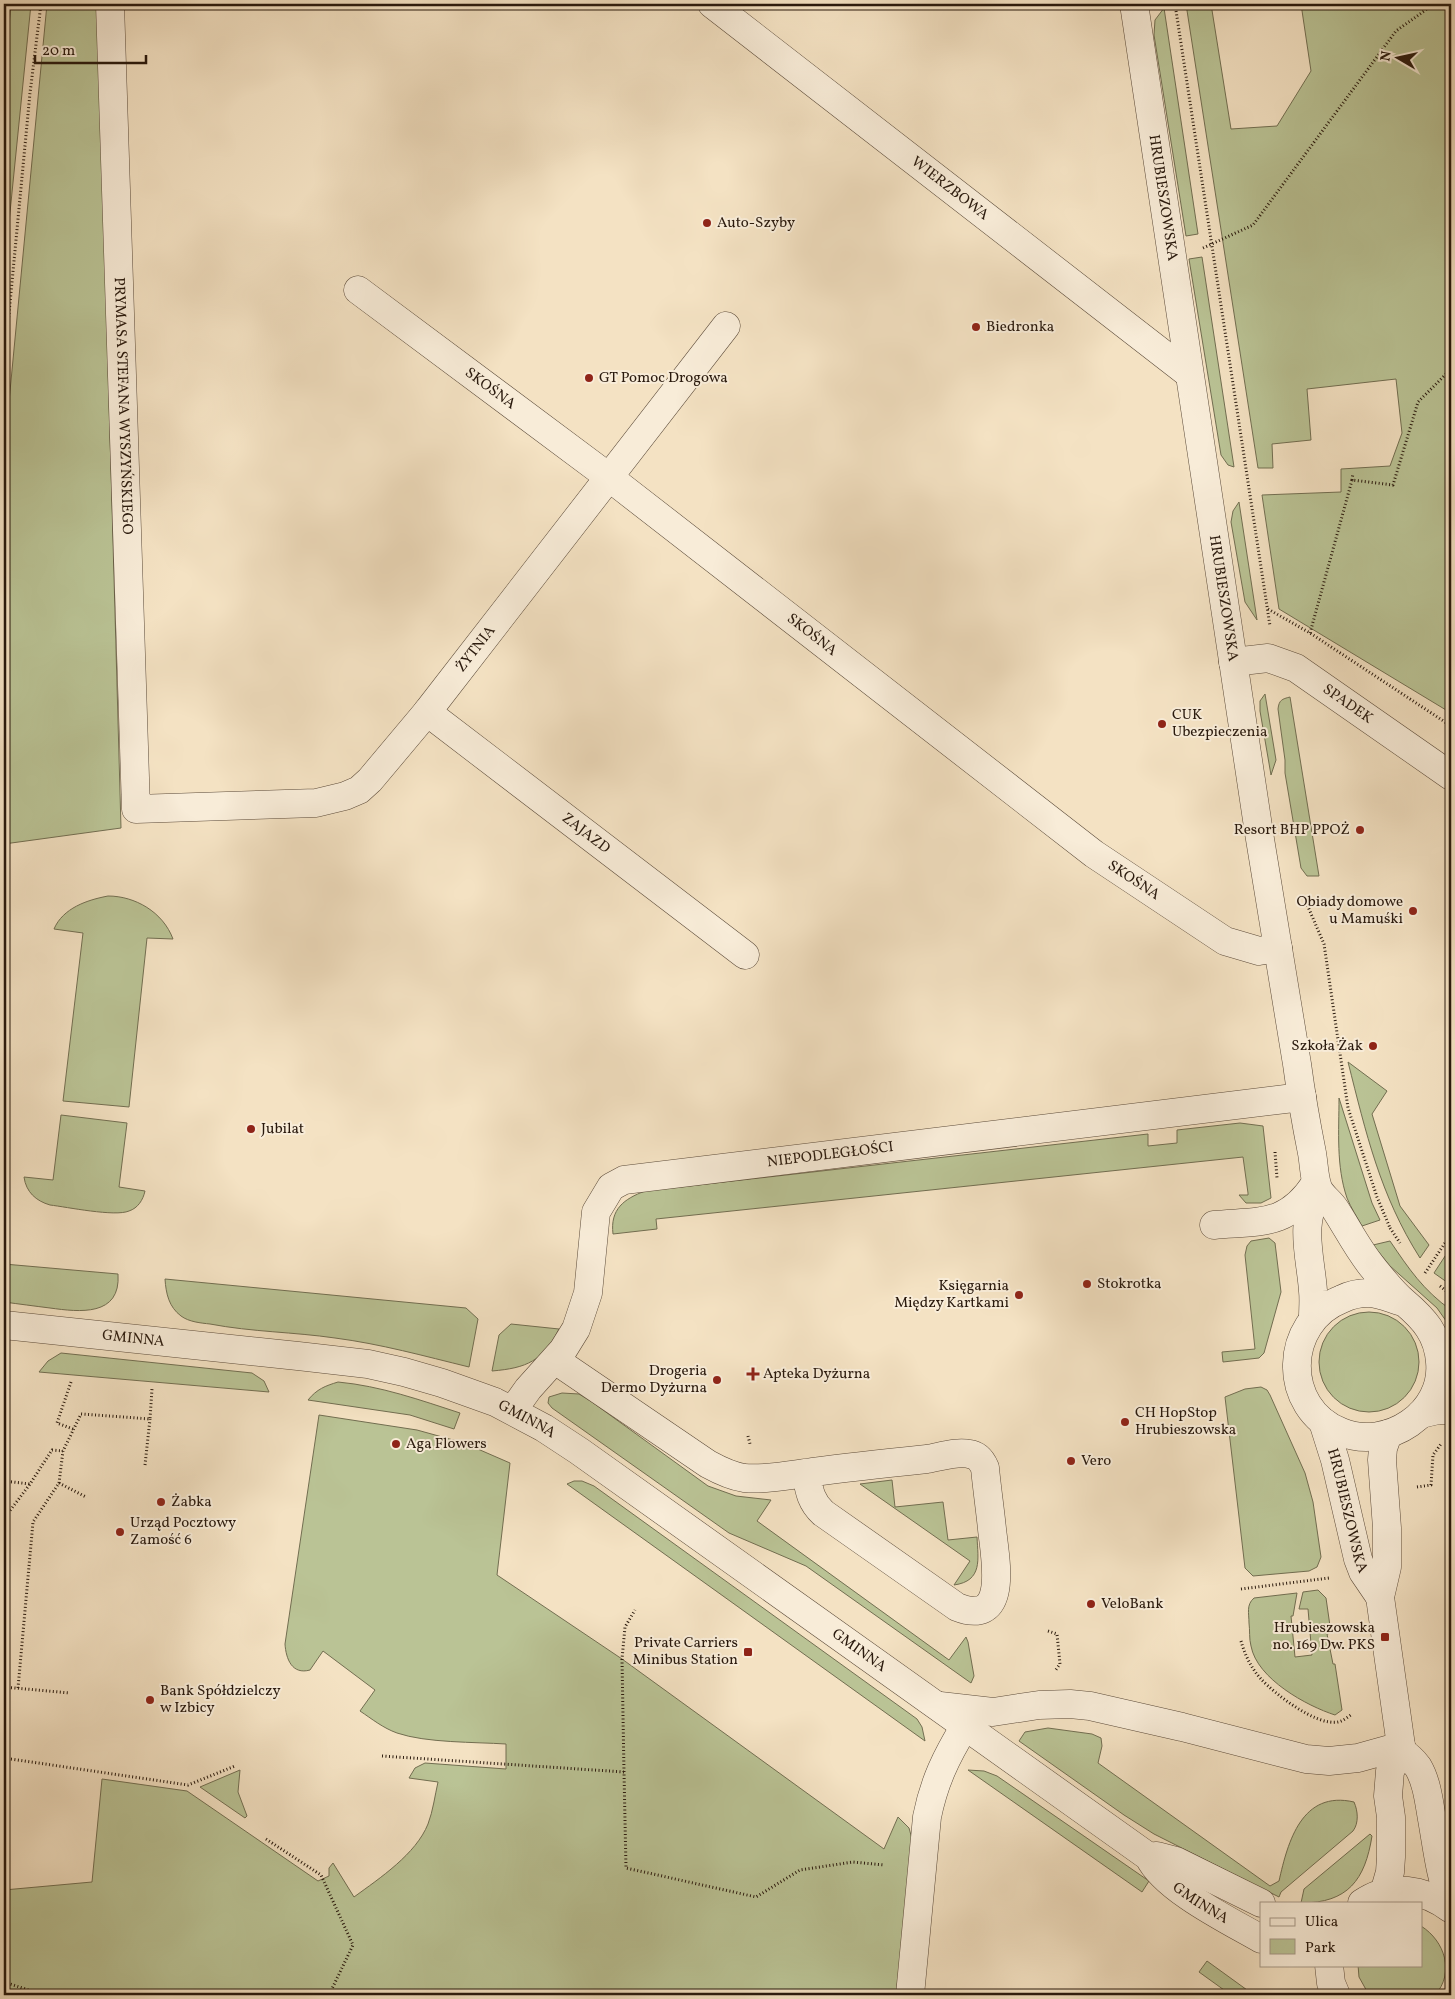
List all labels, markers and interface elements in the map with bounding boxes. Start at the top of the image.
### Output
scale bar [35,32,146,64]
north arrow [1372,32,1422,82]
text: 20 m [42,41,75,62]
text: N [1376,50,1397,63]
street label: HRUBIESZOWSKA [1143,133,1183,263]
street label: WIERZBOWA [907,152,994,226]
place label: Auto-Szyby [717,213,795,234]
marker: Auto-Szyby [701,217,713,229]
street label: PRYMASA STEFANA WYSZYŃSKIEGO [108,277,138,535]
place label: Biedronka [986,317,1054,338]
marker: Biedronka [970,321,982,333]
street label: SKOŚNA [460,363,520,415]
place label: GT Pomoc Drogowa [599,368,728,389]
marker: GT Pomoc Drogowa [583,372,595,384]
street label: HRUBIESZOWSKA [1203,534,1243,663]
street label: SKOŚNA [782,609,842,661]
street label: ŻYTNIA [451,621,501,677]
street label: SPADEK [1318,679,1377,729]
place label: CUK Ubezpieczenia [1172,705,1267,743]
marker: CUK Ubezpieczenia [1156,718,1168,730]
street label: ZAJAZD [557,808,615,859]
place label: Resort BHP PPOŻ [1234,820,1350,841]
marker: Resort BHP PPOŻ [1354,824,1366,836]
street label: SKOŚNA [1103,855,1164,906]
place label: Obiady domowe u Mamuśki [1297,892,1403,930]
marker: Obiady domowe u Mamuśki [1407,905,1419,917]
place label: Szkoła Żak [1291,1036,1363,1057]
marker: Szkoła Żak [1367,1040,1379,1052]
place label: Jubilat [261,1119,304,1140]
marker: Jubilat [245,1123,257,1135]
street label: NIEPODLEGŁOŚCI [766,1137,895,1173]
place label: Stokrotka [1097,1274,1162,1295]
place label: Księgarnia Między Kartkami [894,1276,1009,1314]
marker: Stokrotka [1081,1278,1093,1290]
marker: Księgarnia Między Kartkami [1013,1289,1025,1301]
street label: GMINNA [101,1325,166,1352]
place label: Drogeria Dermo Dyżurna [601,1361,707,1399]
place label: Apteka Dyżurna [763,1364,870,1385]
marker: Apteka Dyżurna [747,1368,759,1380]
marker: Drogeria Dermo Dyżurna [711,1374,723,1386]
street label: GMINNA [494,1395,560,1444]
place label: CH HopStop Hrubieszowska [1135,1403,1236,1441]
marker: CH HopStop Hrubieszowska [1119,1416,1131,1428]
place label: Aga Flowers [406,1434,487,1455]
marker: Aga Flowers [390,1438,402,1450]
street label: HRUBIESZOWSKA [1321,1446,1373,1577]
place label: Vero [1081,1451,1111,1472]
marker: Vero [1065,1455,1077,1467]
place label: Żabka [171,1492,212,1513]
marker: Żabka [155,1496,167,1508]
place label: Urząd Pocztowy Zamość 6 [130,1513,236,1551]
marker: Urząd Pocztowy Zamość 6 [114,1526,126,1538]
place label: VeloBank [1101,1594,1163,1615]
marker: VeloBank [1085,1598,1097,1610]
place label: Hrubieszowska no. 169 Dw. PKS [1273,1618,1375,1656]
street label: GMINNA [827,1624,891,1677]
marker: Hrubieszowska no. 169 Dw. PKS [1379,1631,1391,1643]
place label: Private Carriers Minibus Station [632,1633,738,1671]
marker: Private Carriers Minibus Station [742,1646,754,1658]
place label: Bank Spółdzielczy w Izbicy [160,1681,281,1719]
marker: Bank Spółdzielczy w Izbicy [144,1694,156,1706]
street label: GMINNA [1168,1877,1233,1929]
legend [1260,1902,1422,1966]
text: Ulica [1305,1912,1338,1933]
text: Park [1305,1938,1336,1959]

